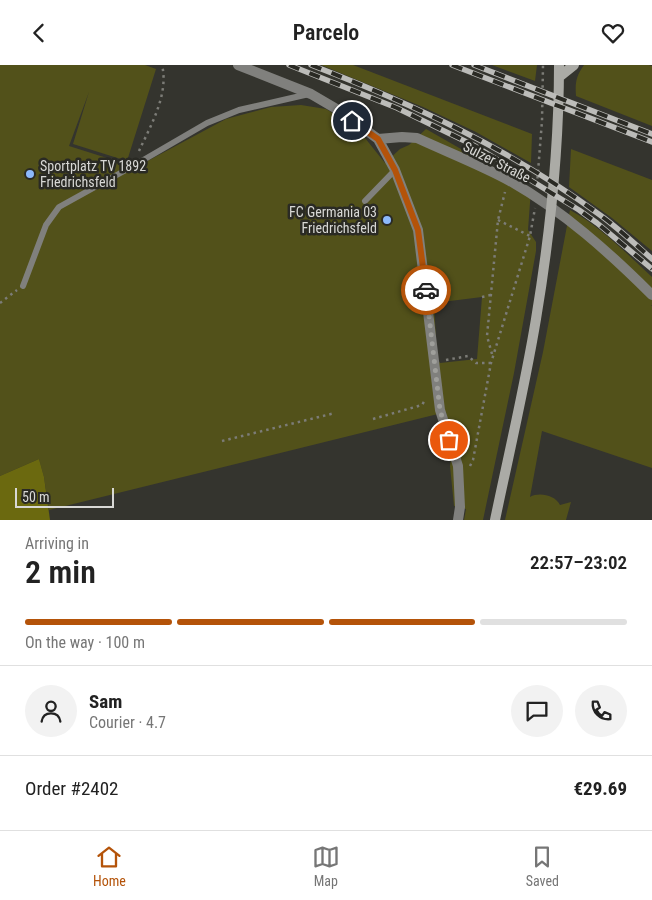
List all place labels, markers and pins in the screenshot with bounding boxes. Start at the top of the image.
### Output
pin [331,100,373,142]
place label: Sportplatz TV 1892 Friedrichsfeld [40,158,146,190]
marker: Sportplatz TV 1892 Friedrichsfeld [24,168,36,180]
place label: FC Germania 03 Friedrichsfeld [289,204,377,236]
marker: FC Germania 03 Friedrichsfeld [381,214,393,226]
pin [428,419,470,461]

